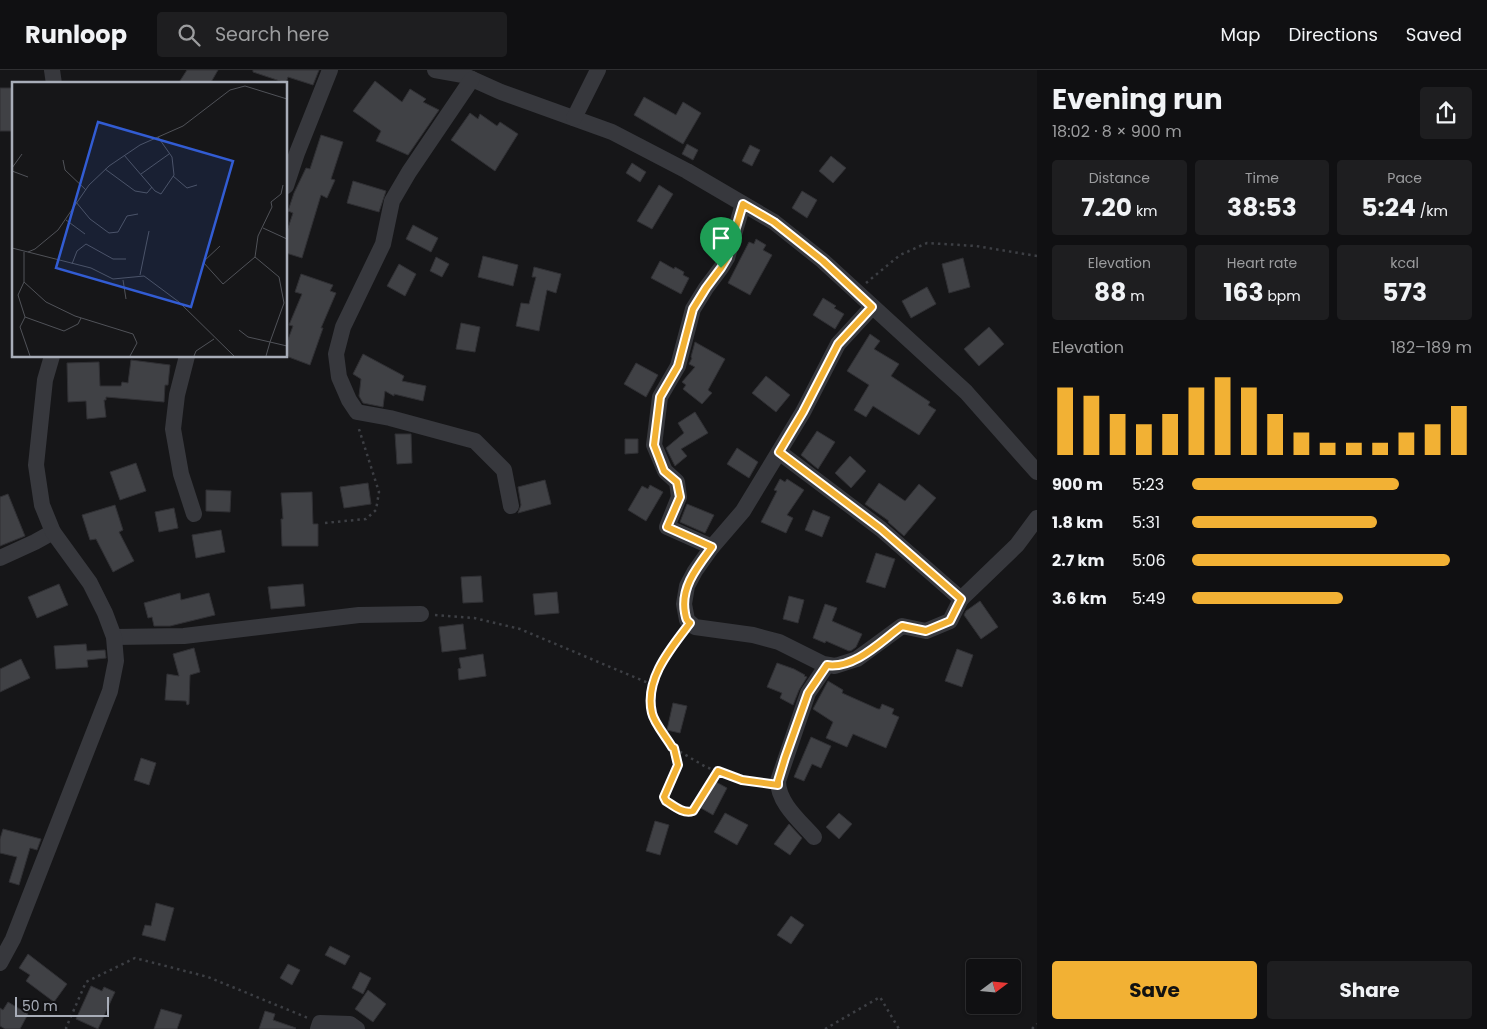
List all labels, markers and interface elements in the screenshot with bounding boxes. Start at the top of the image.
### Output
search box [157,12,507,57]
text: Runloop [25,18,127,51]
icon: search [175,21,203,49]
text: Search here [215,21,329,48]
text: Map [1221,22,1260,47]
text: Directions [1288,22,1378,47]
text: Saved [1406,22,1462,47]
text: Evening run [1052,80,1223,119]
inset map [12,82,288,358]
button: share [1420,87,1472,139]
text: 18:02 · 8 × 900 m [1052,120,1182,143]
text: Distance [1089,168,1150,188]
text: Time [1245,168,1279,188]
text: Pace [1387,168,1422,188]
text: 7.20 [1081,190,1132,225]
text: 38:53 [1227,190,1297,225]
text: 5:24 [1361,190,1416,225]
text: km [1132,201,1158,221]
text: /km [1416,201,1448,221]
pin [700,217,742,268]
icon: arrive [707,224,735,252]
text: Elevation [1088,253,1151,273]
text: Heart rate [1227,253,1297,273]
text: kcal [1390,253,1419,273]
text: 88 [1094,275,1126,310]
text: 163 [1223,275,1264,310]
text: 573 [1382,275,1427,310]
text: m [1126,286,1145,306]
text: bpm [1264,286,1301,306]
text: Elevation [1052,336,1124,359]
text: 182–189 m [1391,336,1472,359]
text: 900 m [1052,473,1103,496]
text: 5:23 [1132,473,1164,496]
text: 1.8 km [1052,511,1103,534]
text: 5:31 [1132,511,1160,534]
text: 2.7 km [1052,549,1104,572]
text: 5:06 [1132,549,1166,572]
text: 3.6 km [1052,587,1107,610]
text: 5:49 [1132,587,1166,610]
north arrow [966,959,1021,1014]
map controls [966,959,1021,1014]
button: Save [1052,961,1257,1019]
button: Share [1267,961,1472,1019]
scale bar [15,994,109,1017]
text: 50 m [22,996,58,1016]

